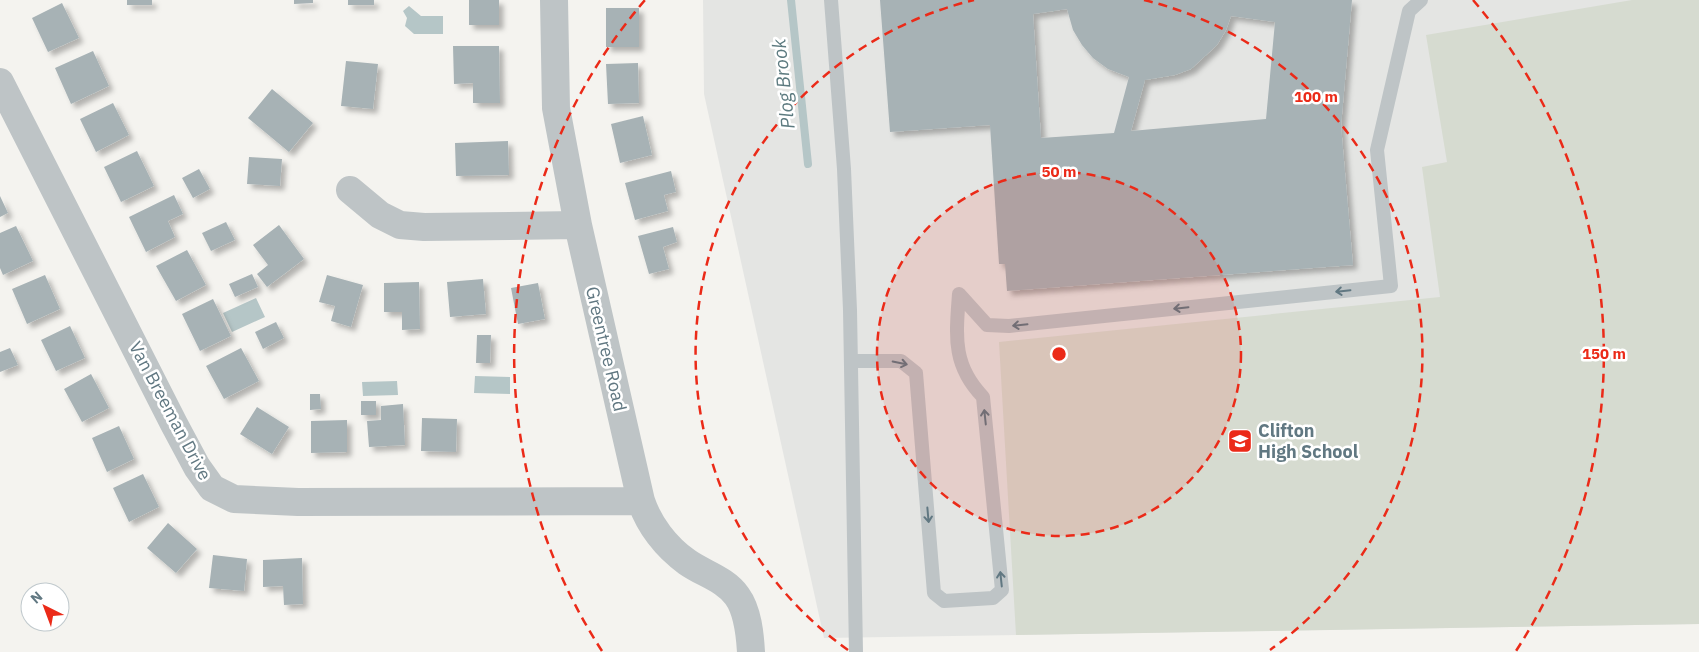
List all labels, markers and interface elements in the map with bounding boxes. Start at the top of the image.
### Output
water label: Plog Brook [766,37,800,130]
text: 100 m [1294,87,1338,106]
text: 50 m [1042,162,1076,181]
street label: Greentree Road [581,284,632,413]
one-way arrow [1335,286,1351,296]
one-way arrow [1174,303,1190,313]
one-way arrow [1012,320,1028,330]
street label: Van Breeman Drive [124,337,217,484]
text: 150 m [1582,344,1626,363]
centre of rings [1050,345,1068,363]
one-way arrow [891,359,907,368]
one-way arrow [980,410,990,426]
place label: Clifton High School [1258,419,1359,463]
school or university icon: Clifton High School [1227,428,1253,454]
one-way arrow [923,507,932,523]
one-way arrow [996,571,1006,587]
north arrow [20,582,70,632]
text: N [27,587,46,607]

